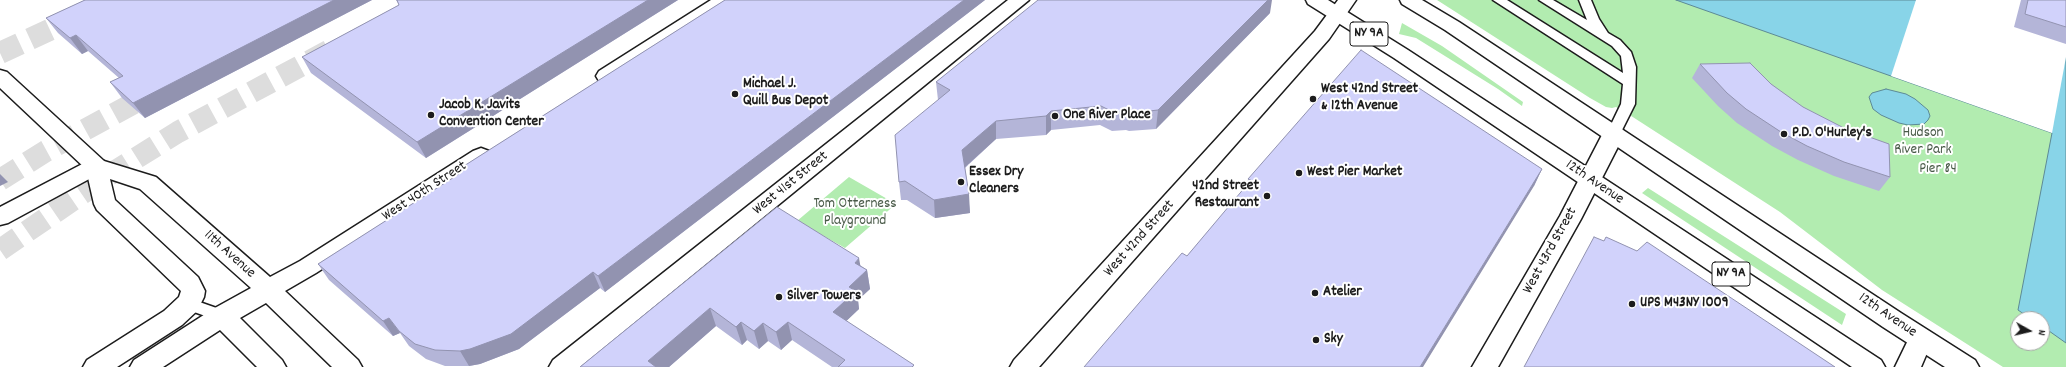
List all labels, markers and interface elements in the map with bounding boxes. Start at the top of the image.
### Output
road number: NY 9A [1350,22,1388,46]
place label: Michael J. Quill Bus Depot [743,76,828,111]
place label: West 42nd Street & 12th Avenue [1321,81,1418,116]
marker: Michael J. Quill Bus Depot [730,89,740,99]
marker: West 42nd Street & 12th Avenue [1308,94,1318,104]
place label: Jacob K. Javits Convention Center [439,97,544,132]
place label: One River Place [1063,107,1151,125]
marker: Jacob K. Javits Convention Center [426,110,436,120]
marker: One River Place [1050,111,1060,121]
place label: P.D. O'Hurley's [1792,125,1872,143]
park label: Hudson River Park [1894,125,1952,160]
marker: P.D. O'Hurley's [1779,129,1789,139]
street label: West 41st Street [750,148,832,220]
street label: 12th Avenue [1561,157,1627,209]
street label: West 40th Street [379,158,471,226]
park label: Pier 84 [1919,161,1957,179]
place label: Essex Dry Cleaners [969,164,1023,199]
place label: West Pier Market [1307,164,1402,182]
marker: West Pier Market [1294,168,1304,178]
marker: Essex Dry Cleaners [956,177,966,187]
place label: 42nd Street Restaurant [1192,178,1259,213]
marker: 42nd Street Restaurant [1262,191,1272,201]
park label: Tom Otterness Playground [813,196,897,231]
street label: West 42nd Street [1101,197,1179,281]
street label: West 43rd Street [1520,205,1582,297]
street label: 11th Avenue [199,227,259,283]
road number: NY 9A [1712,262,1750,286]
place label: Atelier [1323,284,1362,302]
place label: Silver Towers [787,288,861,306]
marker: Atelier [1310,288,1320,298]
street label: 12th Avenue [1854,290,1920,342]
marker: Silver Towers [774,292,784,302]
place label: UPS M43NY 1009 [1640,295,1729,313]
marker: UPS M43NY 1009 [1627,299,1637,309]
north arrow [2010,311,2050,351]
text: N [2033,329,2049,336]
place label: Sky [1324,331,1343,349]
marker: Sky [1311,335,1321,345]

